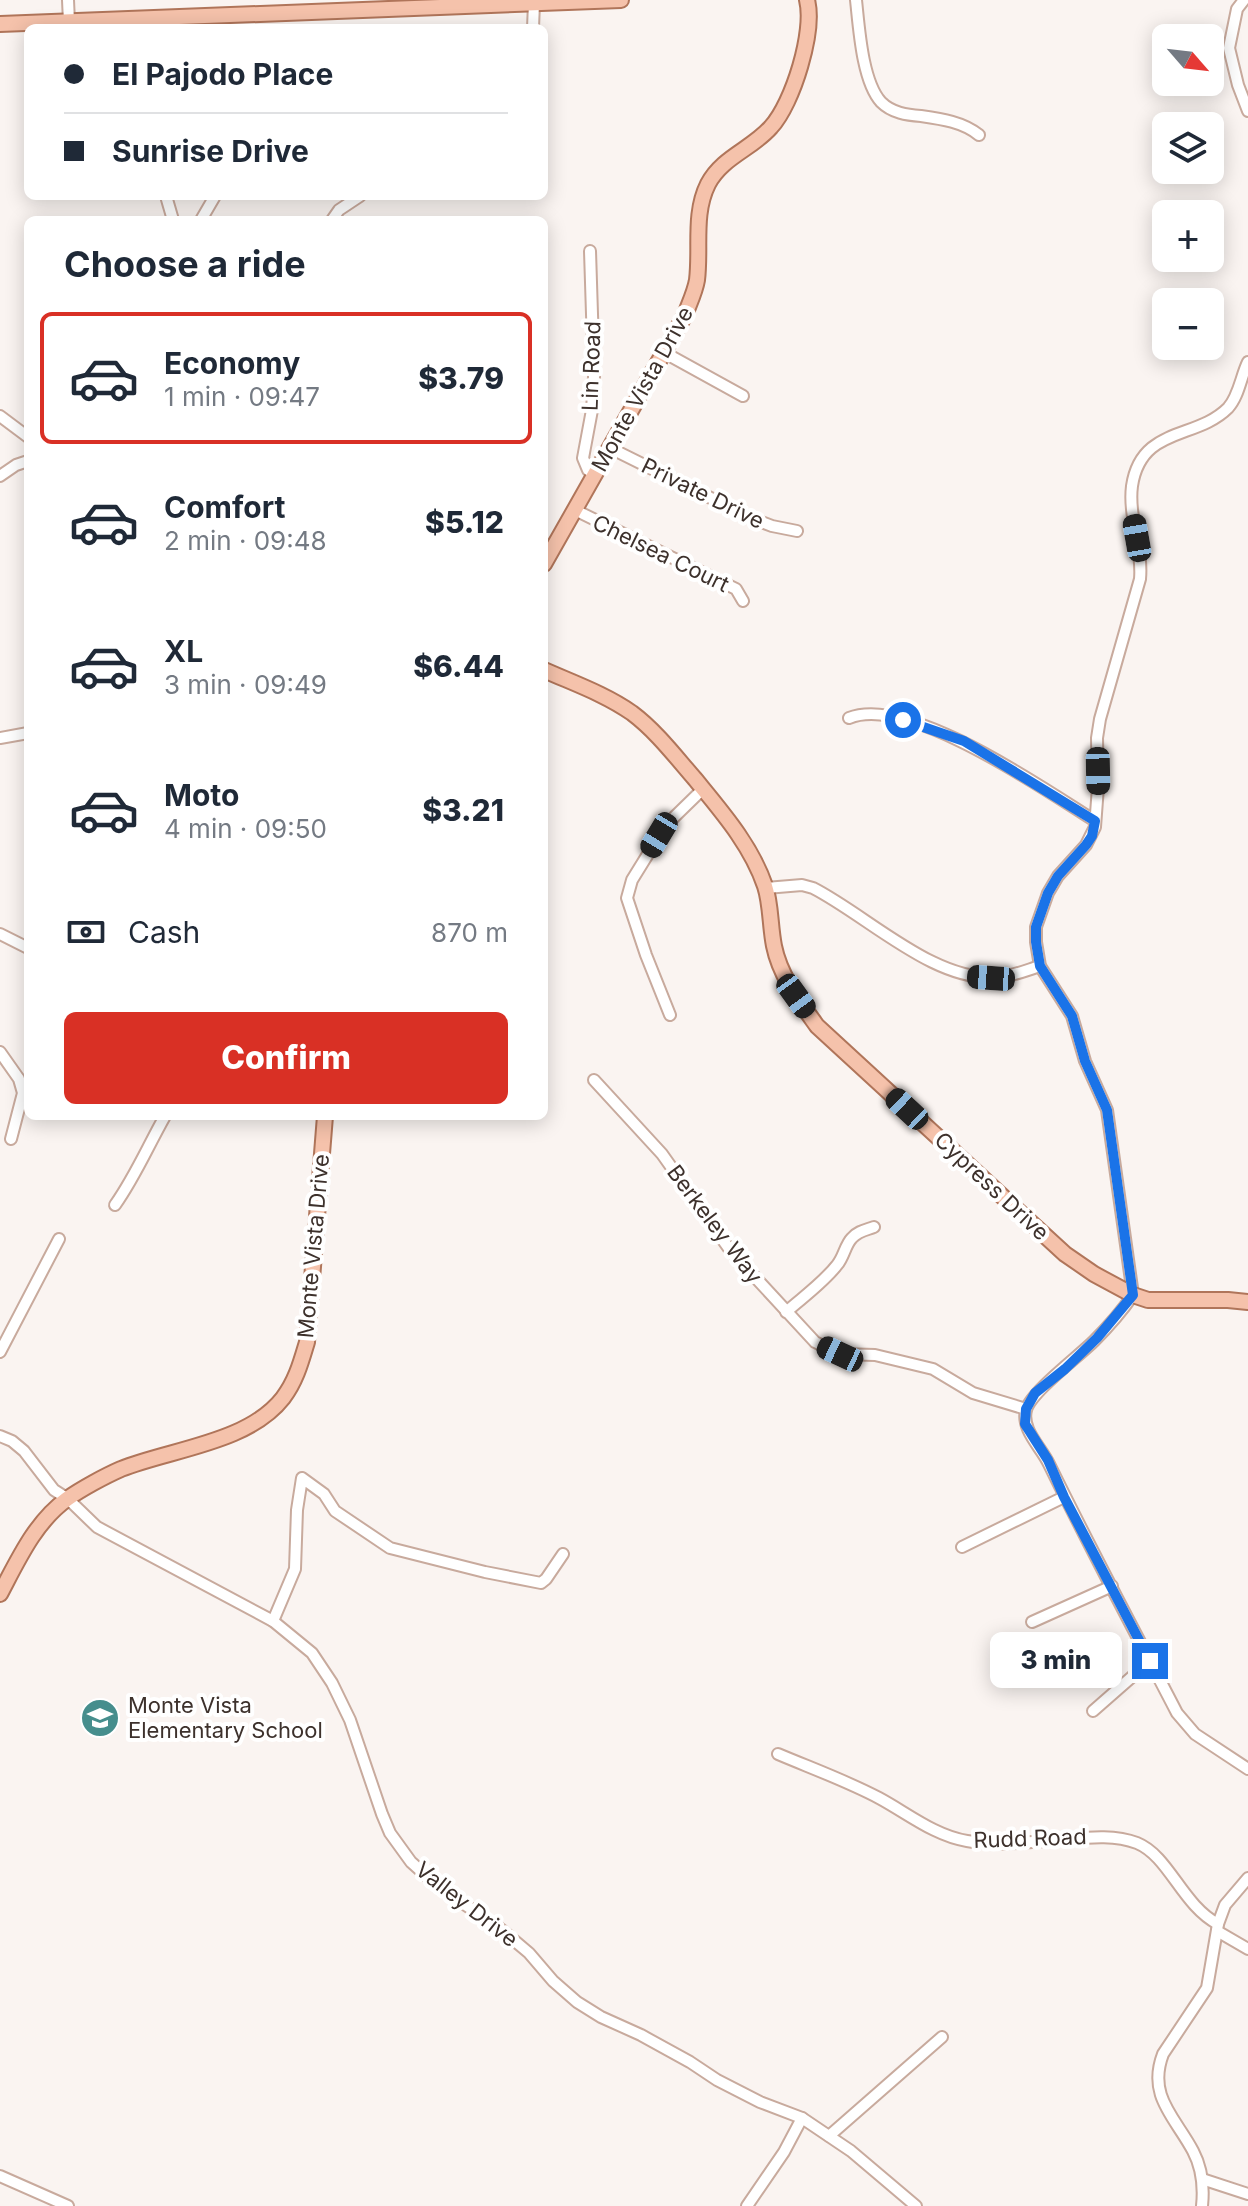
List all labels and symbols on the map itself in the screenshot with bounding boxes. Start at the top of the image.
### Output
north arrow [1152,24,1224,96]
street label: Monte Vista Drive [586,302,698,476]
street label: Lin Road [576,321,606,411]
street label: Private Drive [637,452,769,534]
street label: Chelsea Court [589,509,733,597]
car [1121,512,1153,564]
route start [885,702,921,738]
car [1086,747,1110,795]
car [636,808,682,862]
car [966,964,1016,992]
car [772,970,820,1022]
car [881,1084,933,1134]
street label: Cypress Drive [930,1126,1054,1246]
street label: Monte Vista Drive [292,1153,334,1339]
street label: Berkeley Way [662,1160,768,1288]
car [813,1333,867,1375]
callout: 3 min [990,1633,1122,1689]
route end [1132,1643,1168,1679]
place label: Monte Vista Elementary School [128,1692,323,1743]
school or university icon: Monte Vista Elementary School [79,1697,121,1739]
street label: Rudd Road [973,1823,1087,1853]
street label: Valley Drive [411,1856,523,1952]

